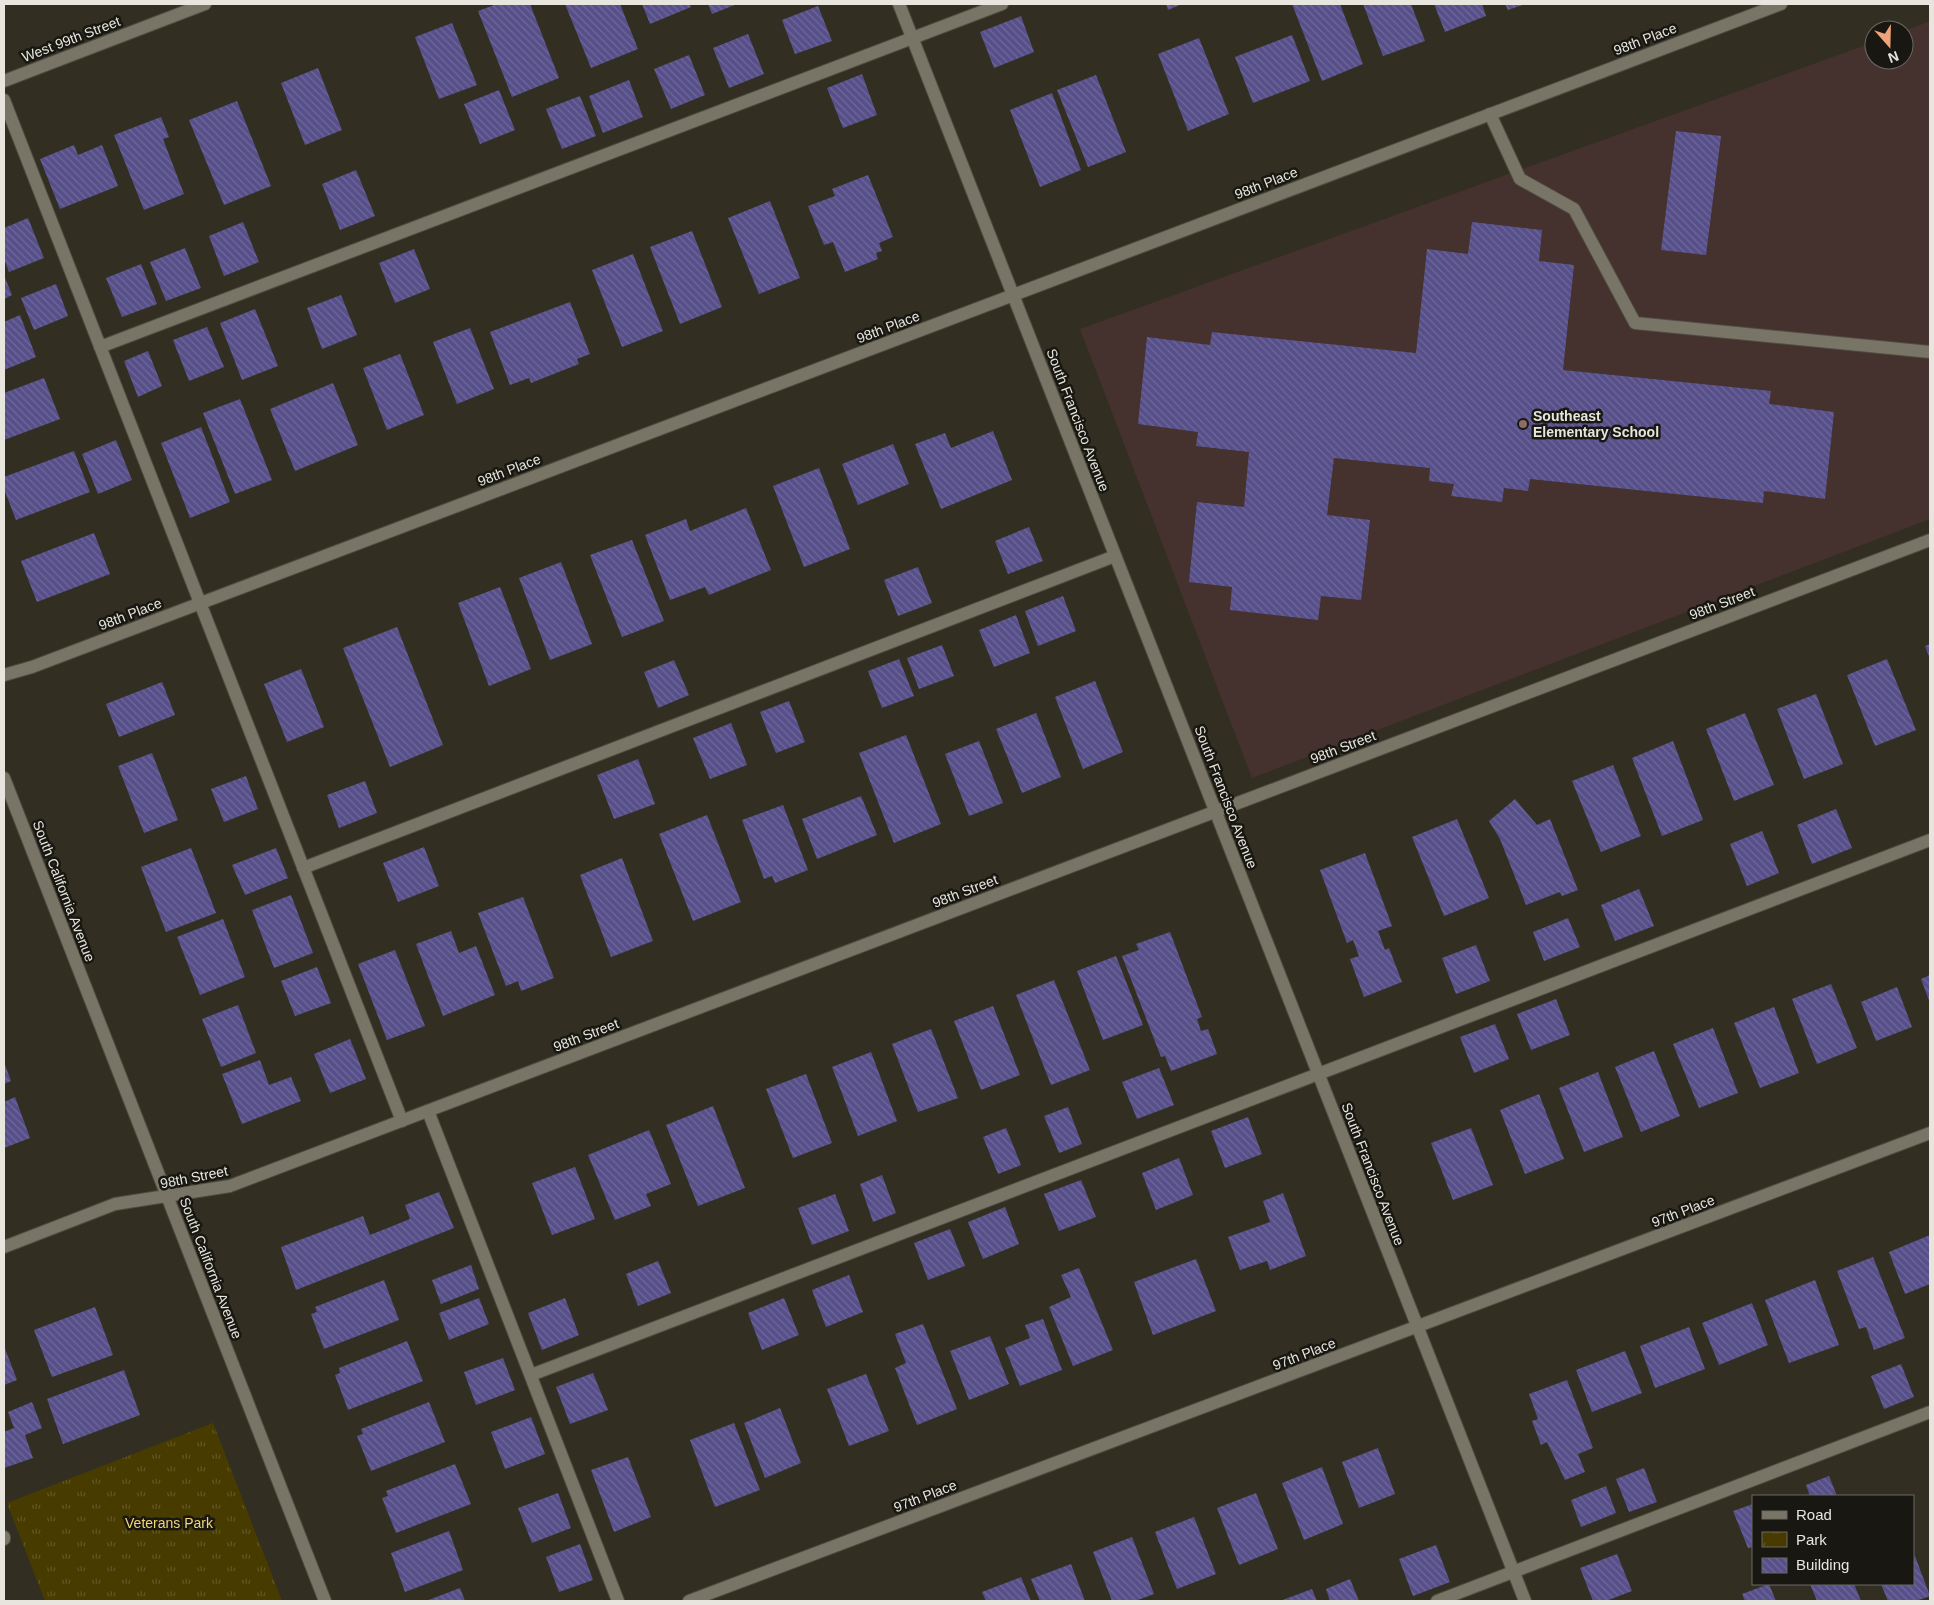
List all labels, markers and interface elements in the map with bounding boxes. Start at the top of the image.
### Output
street label: West 99th Street [20,13,123,65]
street label: 98th Place [1611,20,1679,58]
north arrow [1864,20,1914,70]
text: N [1886,48,1901,66]
street label: 98th Place [1232,164,1300,202]
street label: 98th Place [854,308,922,346]
street label: South Francisco Avenue [1043,346,1113,494]
place label: Southeast Elementary School [1533,408,1659,440]
marker: Southeast Elementary School [1517,418,1529,430]
street label: 98th Place [475,451,543,489]
street label: 98th Street [1687,583,1757,623]
street label: 98th Place [96,595,164,633]
street label: South Francisco Avenue [1191,723,1261,871]
street label: 98th Street [1308,727,1378,767]
street label: South California Avenue [30,818,98,964]
street label: 98th Street [930,871,1000,911]
street label: 98th Street [551,1015,621,1055]
street label: South Francisco Avenue [1338,1100,1408,1248]
street label: 98th Street [159,1163,229,1191]
street label: 97th Place [1649,1192,1717,1230]
street label: South California Avenue [177,1195,245,1341]
street label: 97th Place [1270,1335,1338,1373]
street label: 97th Place [891,1477,959,1515]
legend [1752,1495,1914,1585]
text: Road [1796,1506,1832,1523]
park label: Veterans Park [125,1515,214,1531]
text: Park [1796,1531,1827,1548]
text: Building [1796,1556,1849,1573]

